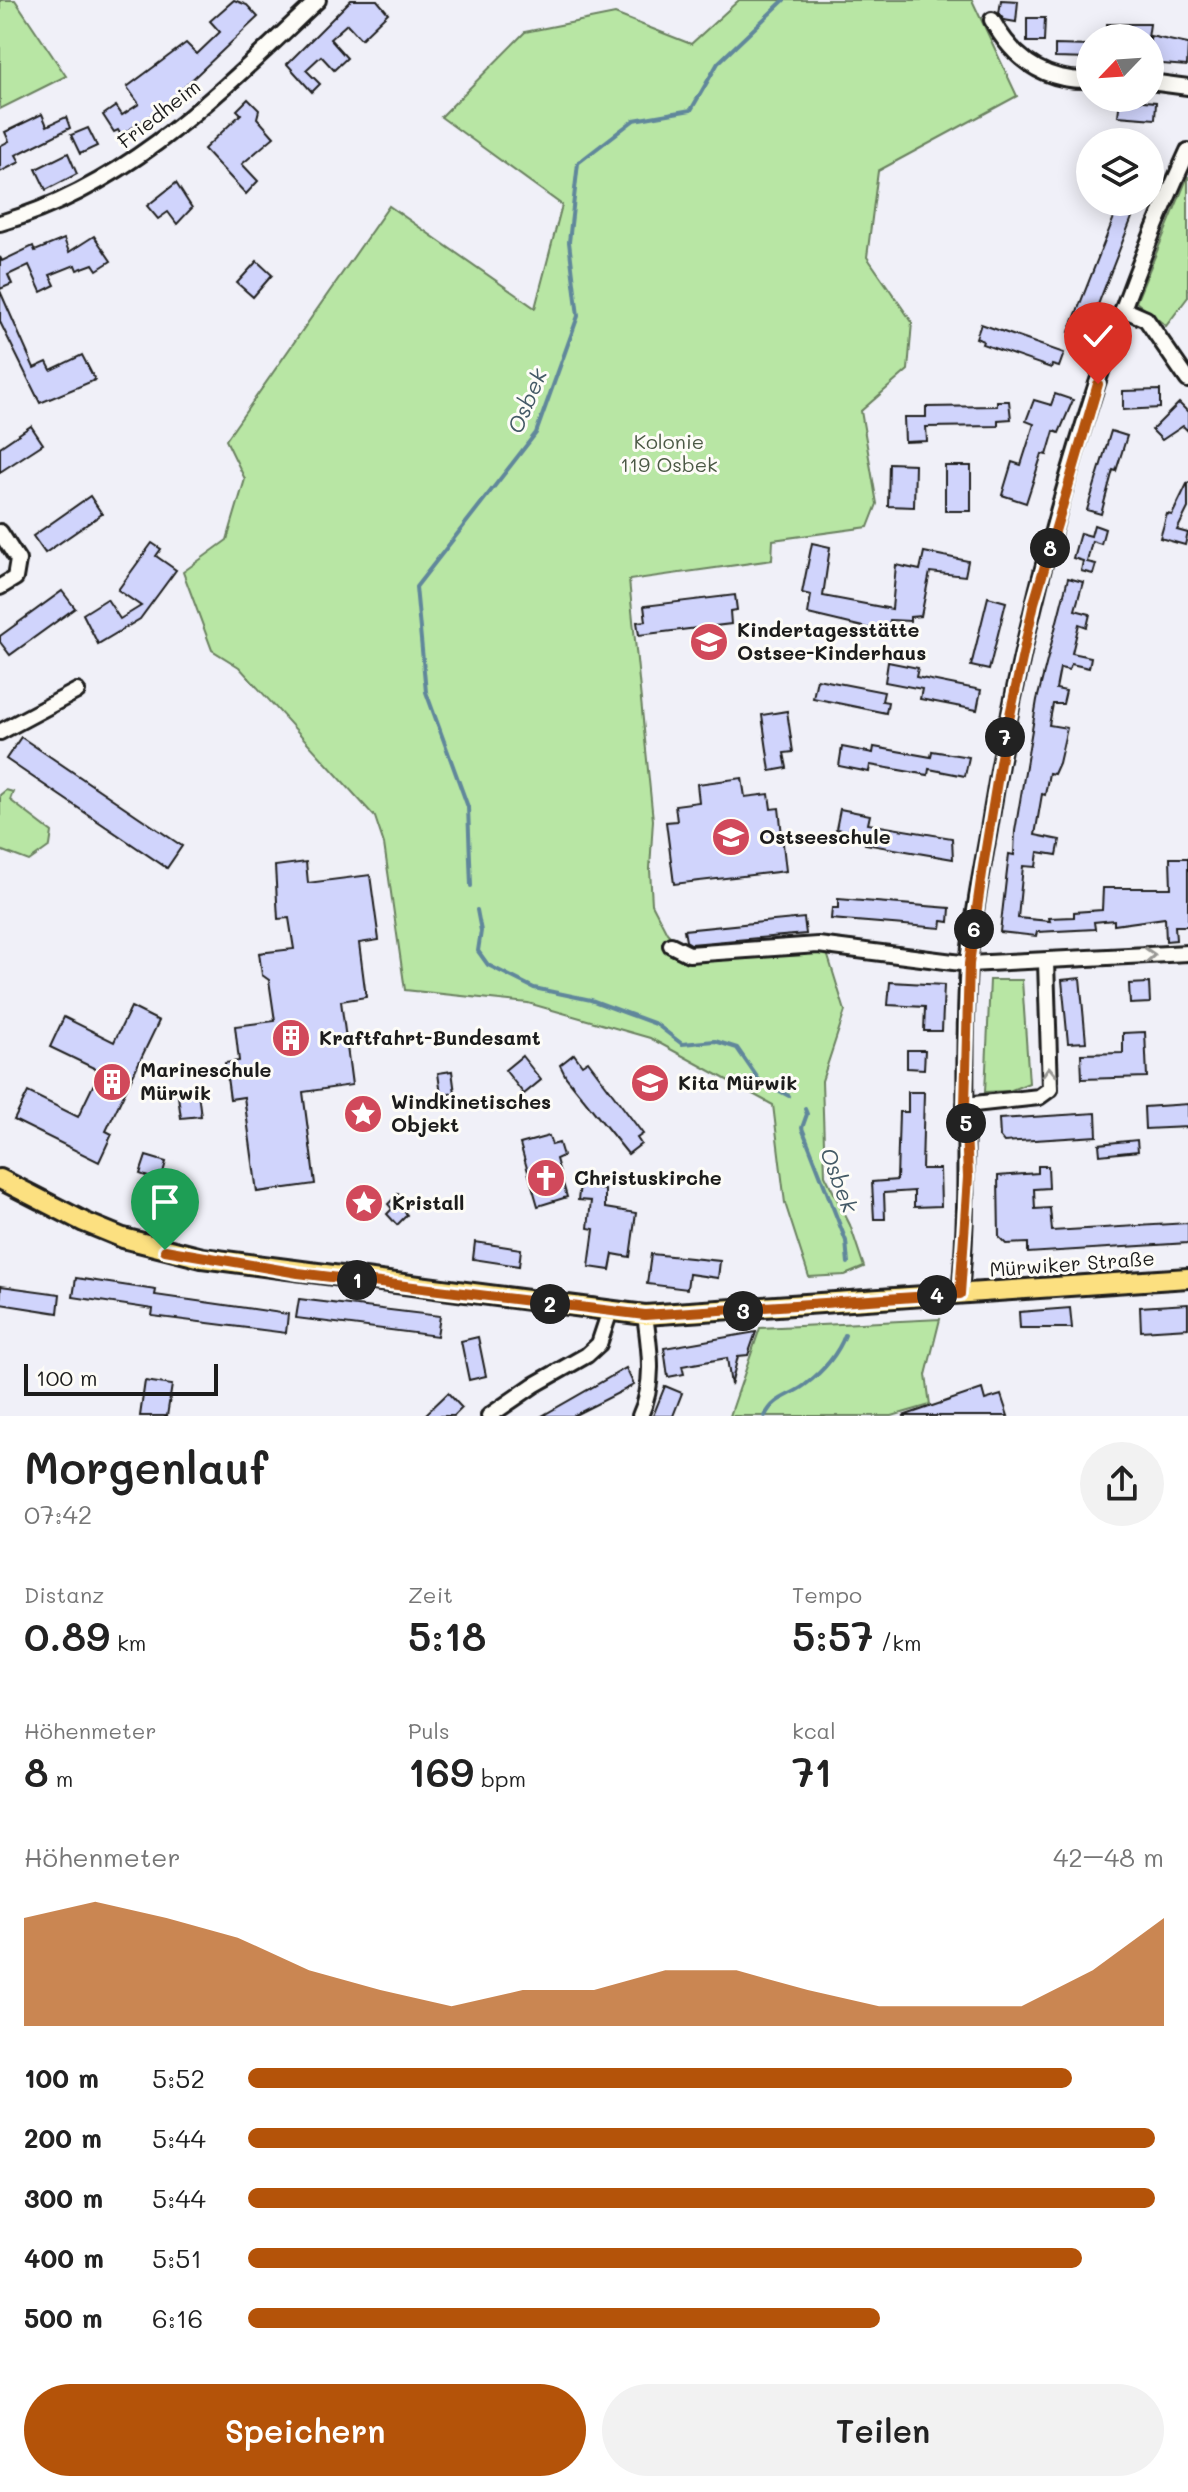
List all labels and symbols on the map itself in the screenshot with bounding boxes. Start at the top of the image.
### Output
north arrow [1076,24,1164,112]
street label: Friedheim [112,73,205,154]
pin [1064,302,1132,384]
water label: Osbek [500,363,554,438]
park label: Kolonie 119 Osbek [620,428,718,477]
pin: 8 [1030,528,1070,568]
place label: Kindertagesstätte Ostsee-Kinderhaus [737,616,926,665]
school or university icon: Kindertagesstätte Ostsee-Kinderhaus [688,621,730,663]
pin: 7 [985,717,1025,757]
school or university icon: Ostseeschule [710,816,752,858]
place label: Ostseeschule [759,823,891,849]
pin: 6 [954,909,994,949]
one-way arrow [1144,947,1157,964]
building icon: Kraftfahrt-Bundesamt [270,1017,312,1059]
place label: Kraftfahrt-Bundesamt [319,1024,541,1050]
place label: Marineschule Mürwik [140,1056,272,1105]
building icon: Marineschule Mürwik [91,1061,133,1103]
school or university icon: Kita Mürwik [629,1062,671,1104]
one-way arrow [1041,1065,1058,1078]
place label: Kita Mürwik [678,1069,797,1095]
place label: Windkinetisches Objekt [391,1088,551,1137]
place icon: Windkinetisches Objekt [342,1093,384,1135]
pin: 5 [946,1103,986,1143]
water label: Osbek [814,1143,866,1218]
church icon: Christuskirche [525,1157,567,1199]
place label: Christuskirche [574,1164,722,1190]
pin [131,1168,199,1250]
place icon: Kristall [343,1182,385,1224]
place label: Kristall [392,1189,464,1215]
street label: Mürwiker Straße [988,1244,1155,1282]
pin: 1 [337,1260,377,1300]
pin: 4 [917,1275,957,1315]
pin: 2 [530,1284,570,1324]
pin: 3 [723,1291,763,1331]
scale bar [24,1360,218,1396]

